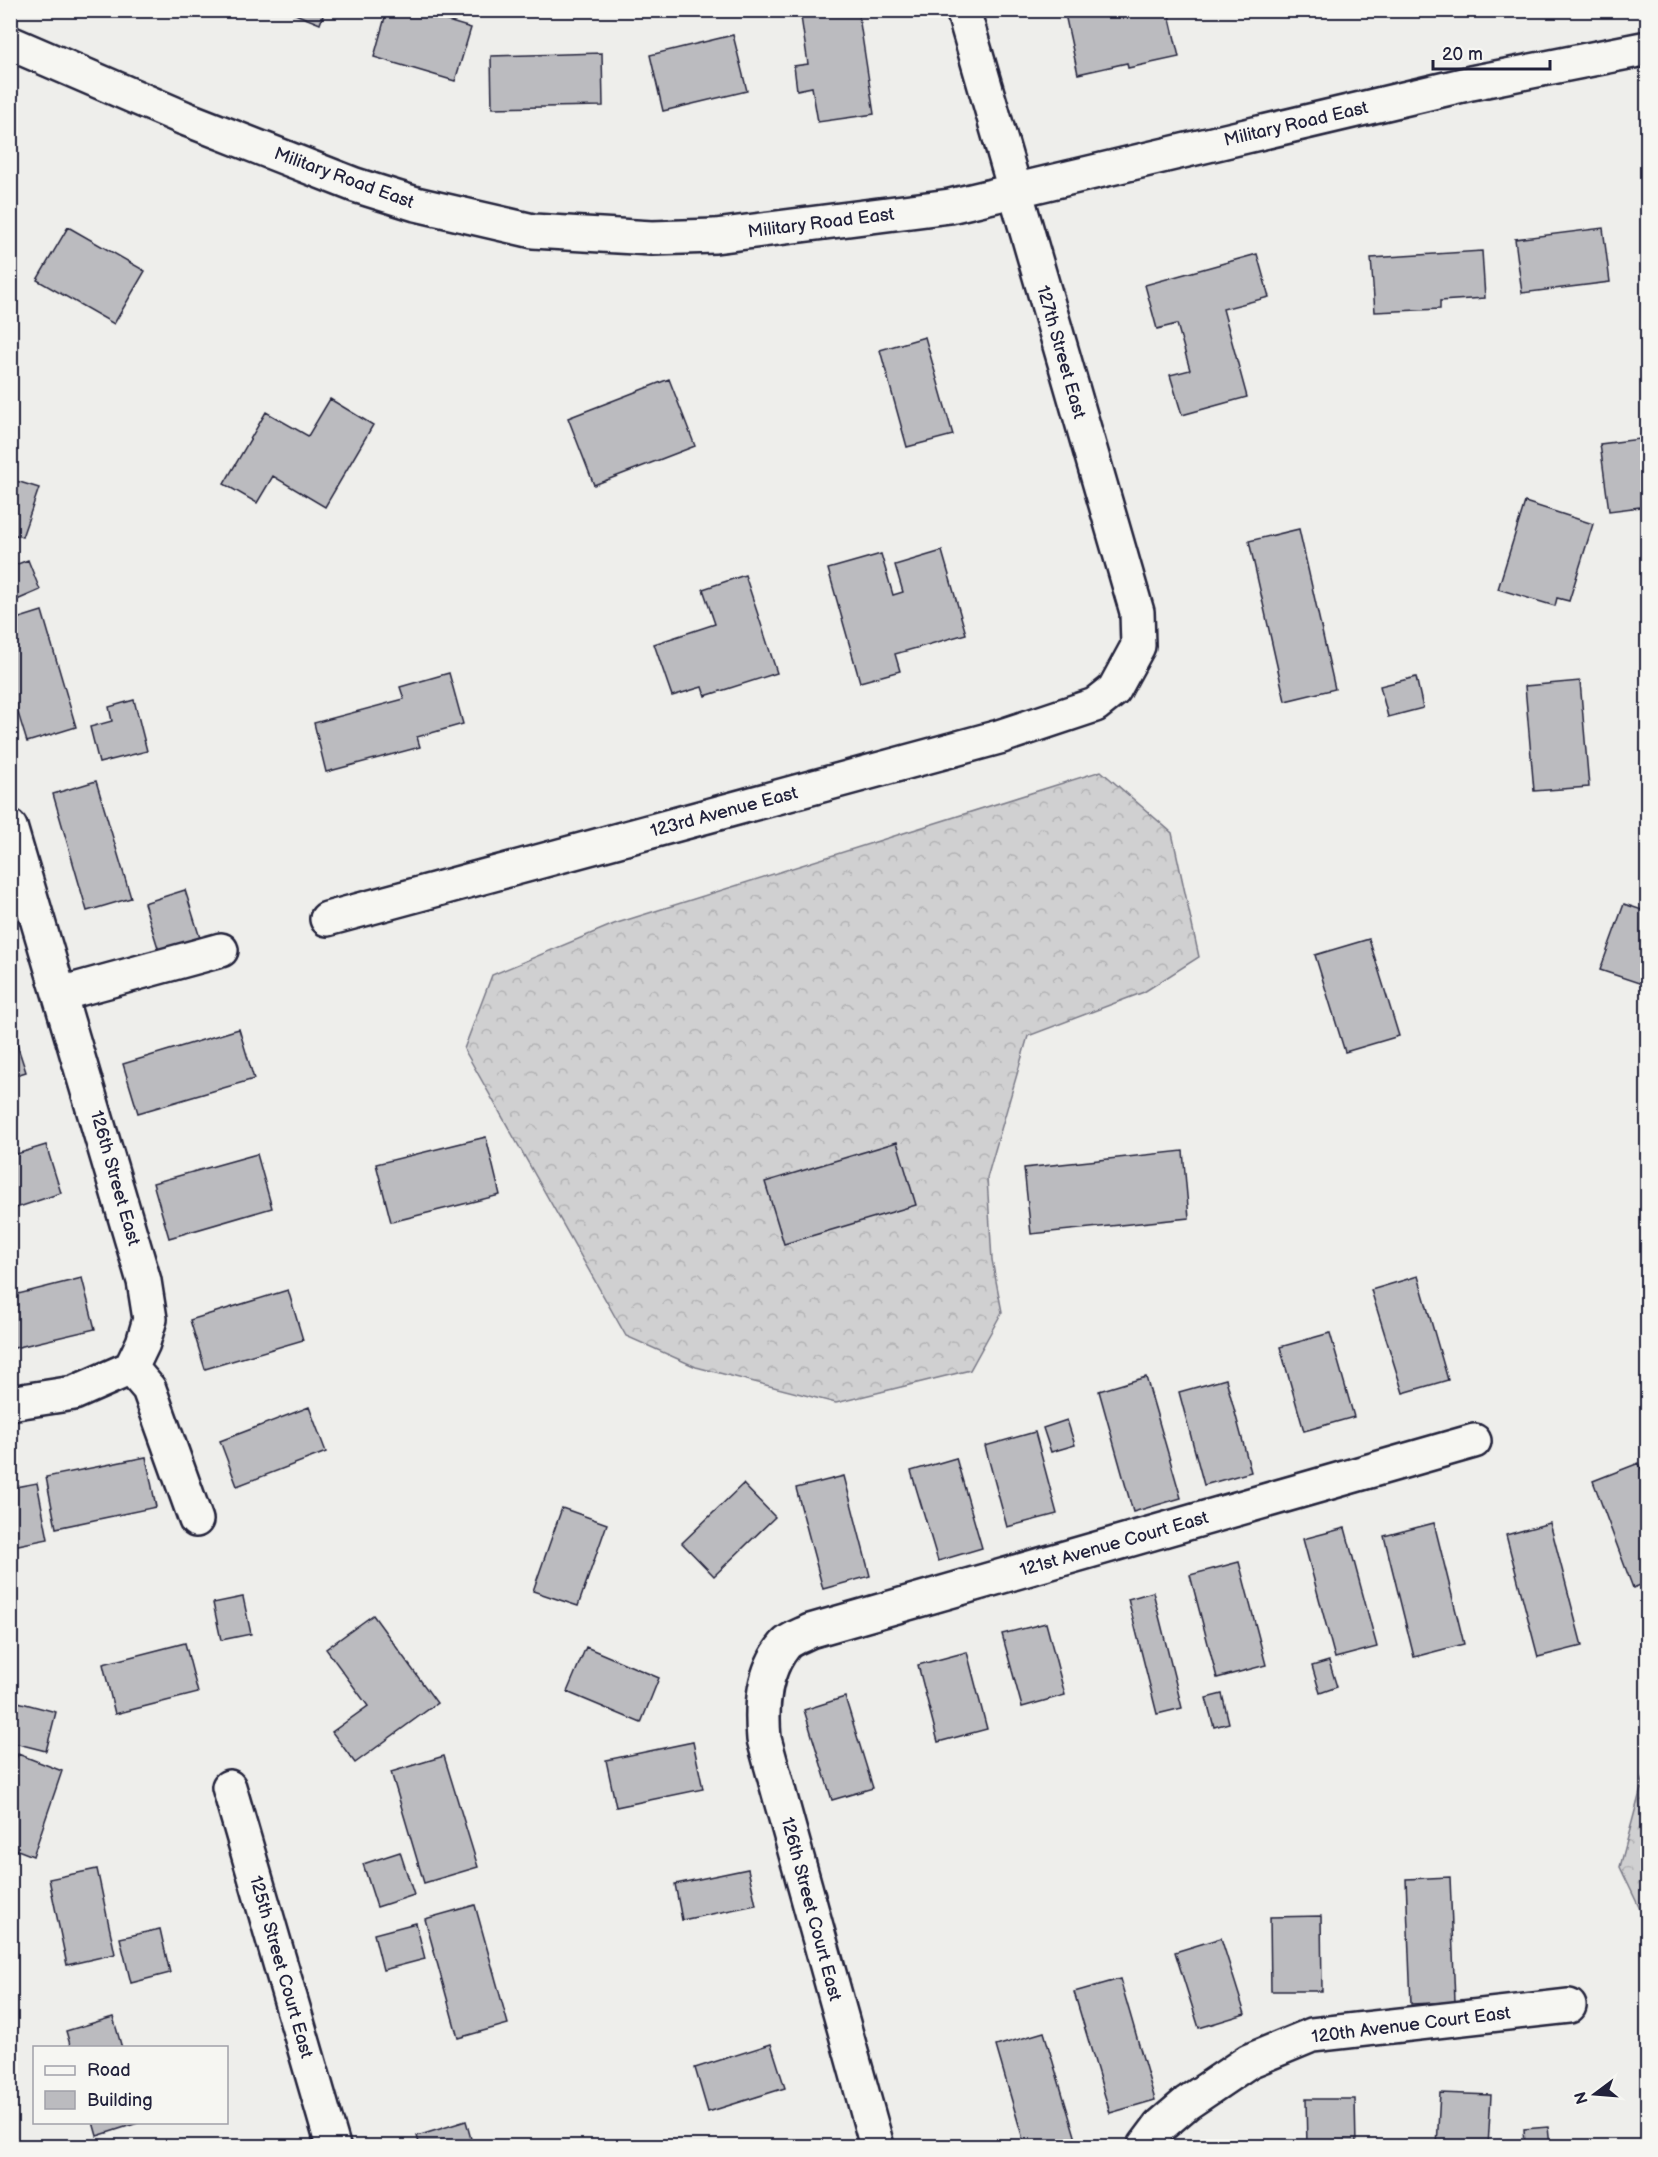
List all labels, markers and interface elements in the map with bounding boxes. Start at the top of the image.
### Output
scale bar [1433,33,1550,71]
text: 20 m [1442,44,1483,65]
street label: Military Road East [1222,97,1371,151]
street label: Military Road East [271,143,417,213]
street label: Military Road East [747,204,896,242]
street label: 127th Street East [1032,283,1090,421]
street label: 123rd Avenue East [648,782,800,842]
street label: 126th Street East [86,1108,144,1248]
street label: 121st Avenue Court East [1017,1507,1211,1581]
street label: 126th Street Court East [776,1815,846,2004]
street label: 125th Street Court East [245,1873,317,2061]
street label: 120th Avenue Court East [1310,2002,1512,2048]
legend [33,2046,228,2124]
text: Road [87,2060,131,2081]
north arrow [1565,2064,1625,2124]
text: N [1571,2089,1593,2106]
text: Building [87,2090,153,2111]

